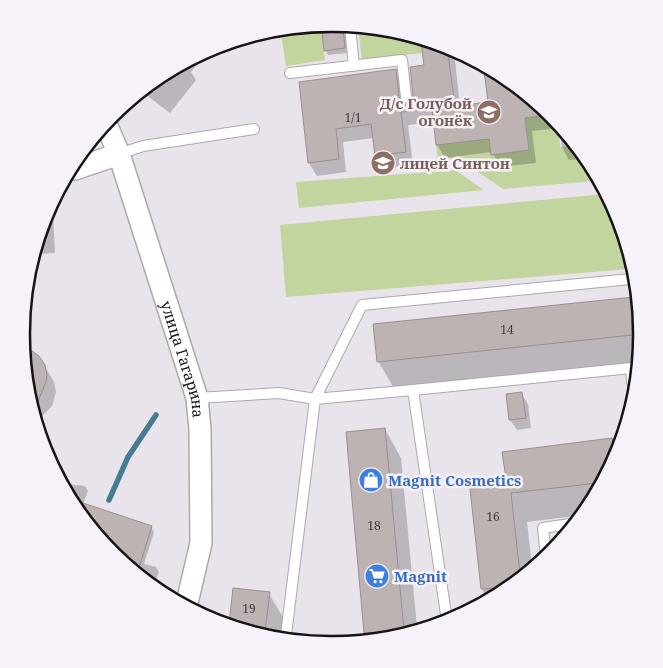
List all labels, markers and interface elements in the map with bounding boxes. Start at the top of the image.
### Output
place label: Д/с Голубой огонёк [380,93,473,130]
school or university icon: Д/с Голубой огонёк [476,99,502,125]
house number: 1/1 [345,109,361,126]
school or university icon: лицей Синтон [370,150,396,176]
place label: лицей Синтон [400,153,510,173]
street label: улица Гагарина [157,298,209,419]
house number: 14 [500,321,514,338]
shop icon: Magnit Cosmetics [358,467,384,493]
place label: Magnit Cosmetics [388,470,521,490]
house number: 16 [486,508,500,525]
house number: 18 [367,517,381,534]
supermarket icon: Magnit [364,563,390,589]
place label: Magnit [394,566,447,586]
house number: 19 [242,600,256,617]

